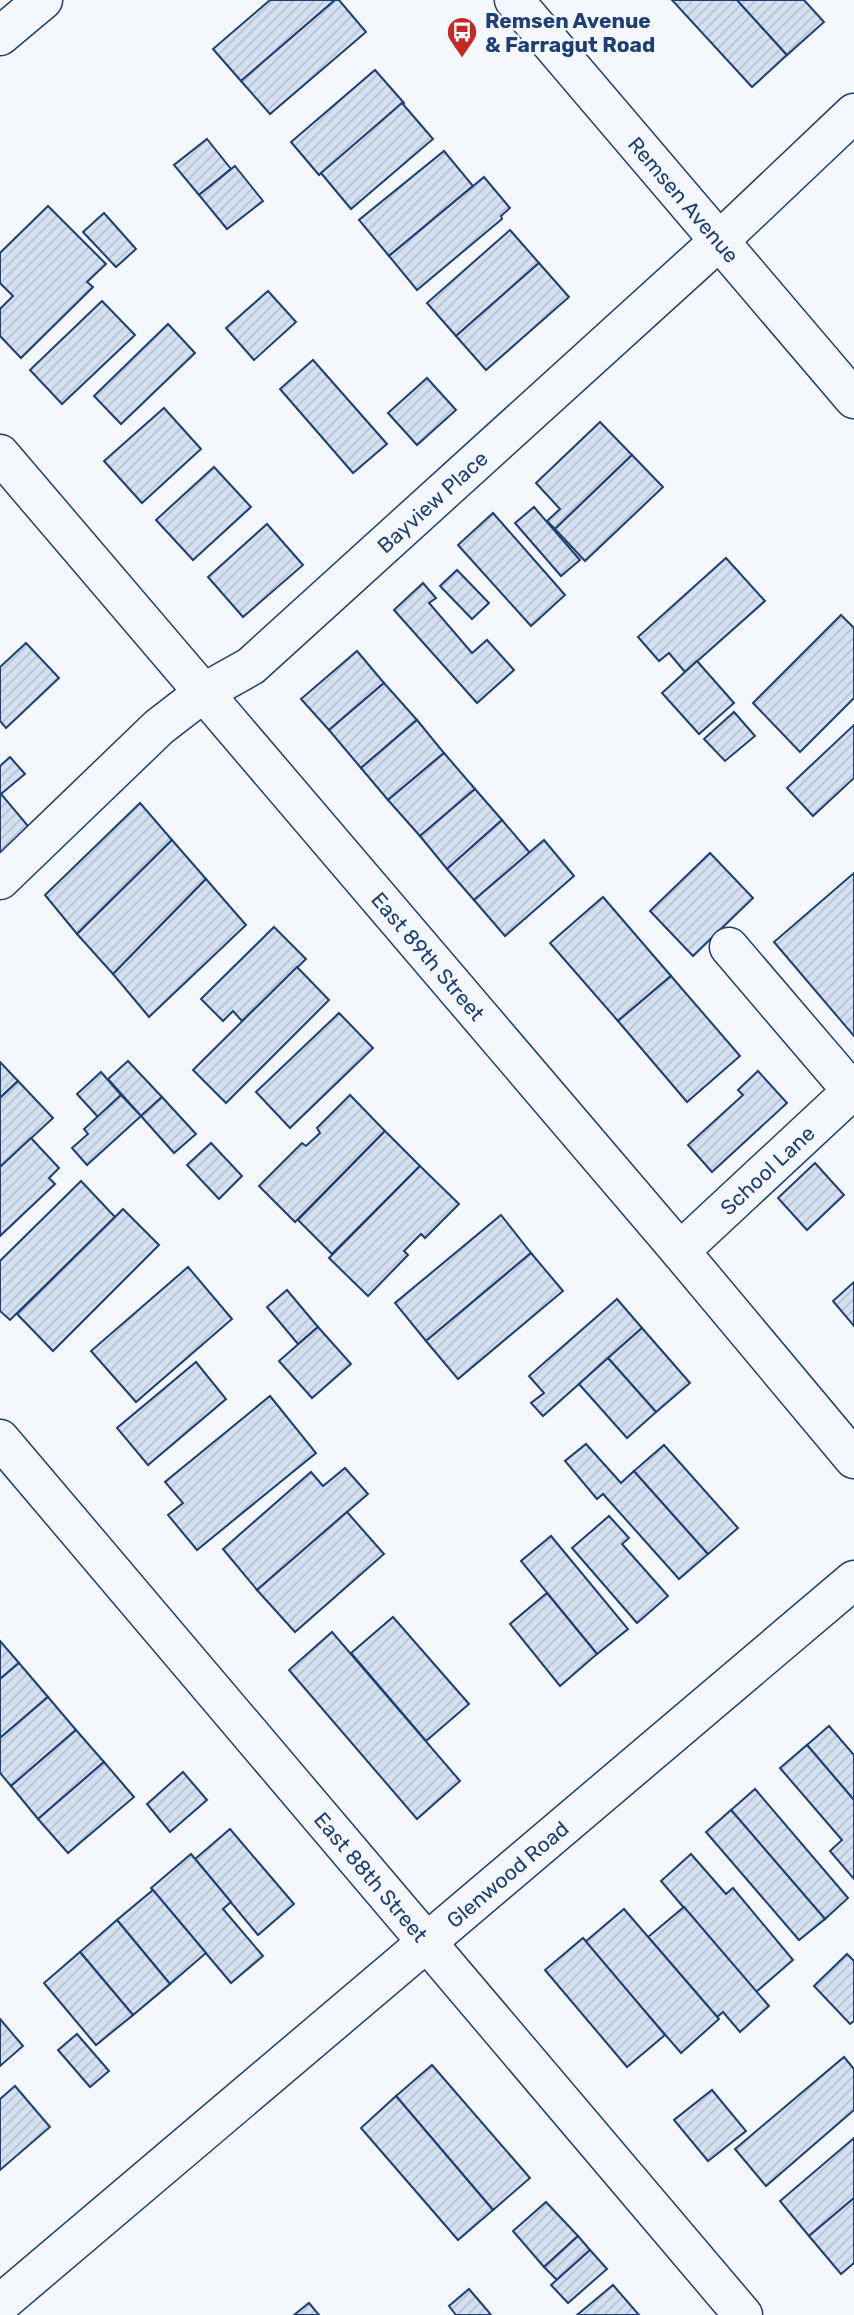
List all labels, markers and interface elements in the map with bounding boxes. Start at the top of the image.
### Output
place label: Remsen Avenue & Farragut Road [485,8,655,57]
bus stop icon: Remsen Avenue & Farragut Road [445,15,479,59]
street label: Remsen Avenue [623,131,745,267]
street label: Bayview Place [372,445,492,558]
street label: East 89th Street [367,887,490,1025]
street label: School Lane [715,1120,819,1220]
street label: East 88th Street [309,1807,433,1947]
street label: Glenwood Road [441,1815,573,1933]

